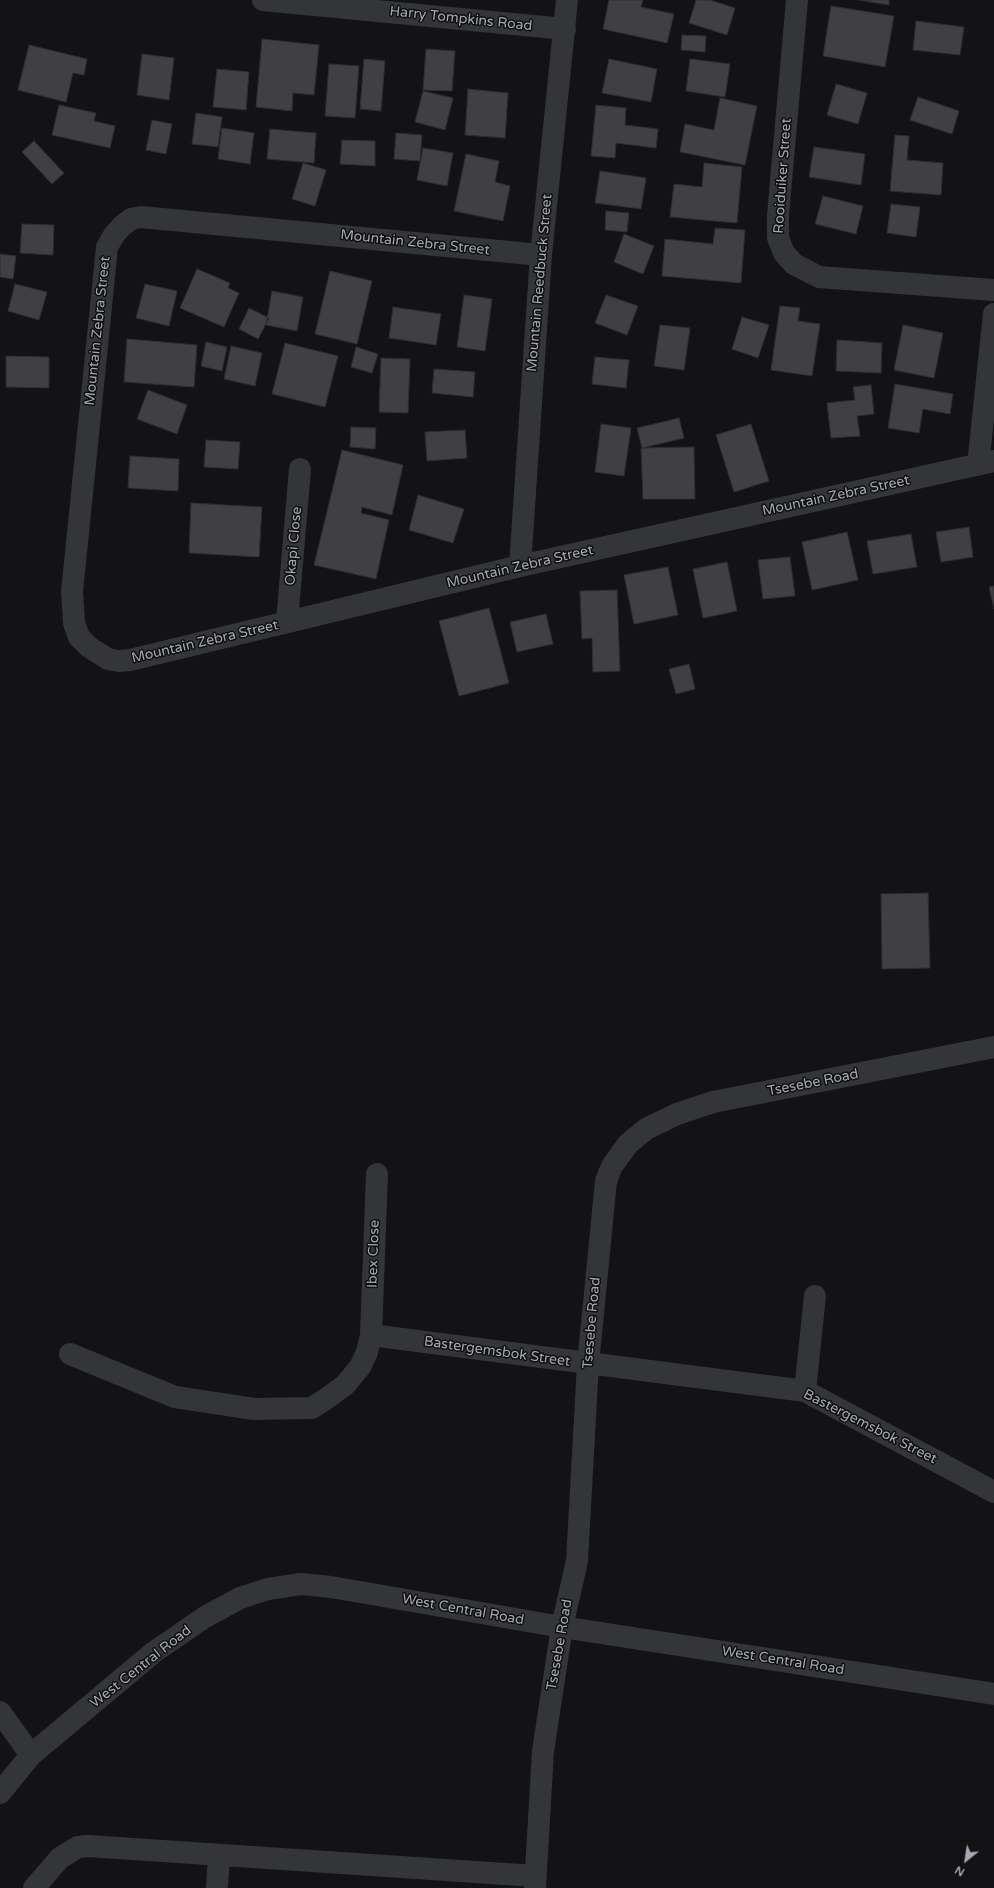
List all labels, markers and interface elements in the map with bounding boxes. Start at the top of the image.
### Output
street label: Harry Tompkins Road [389,3,533,35]
street label: Rooiduiker Street [771,118,795,234]
street label: Mountain Reedbuck Street [524,193,556,373]
street label: Mountain Zebra Street [339,227,491,259]
street label: Mountain Zebra Street [82,255,114,407]
street label: Mountain Zebra Street [761,472,911,520]
street label: Okapi Close [282,506,306,586]
street label: Mountain Zebra Street [445,542,595,592]
street label: Mountain Zebra Street [130,617,280,667]
street label: Tsesebe Road [766,1066,860,1100]
street label: Ibex Close [364,1220,384,1288]
street label: Tsesebe Road [580,1276,604,1370]
street label: Bastergemsbok Street [423,1333,571,1371]
street label: Bastergemsbok Street [800,1386,940,1468]
street label: West Central Road [401,1591,525,1629]
street label: Tsesebe Road [544,1598,576,1692]
street label: West Central Road [87,1622,195,1712]
street label: West Central Road [721,1643,845,1679]
north arrow [946,1840,986,1880]
text: N [953,1863,967,1879]

